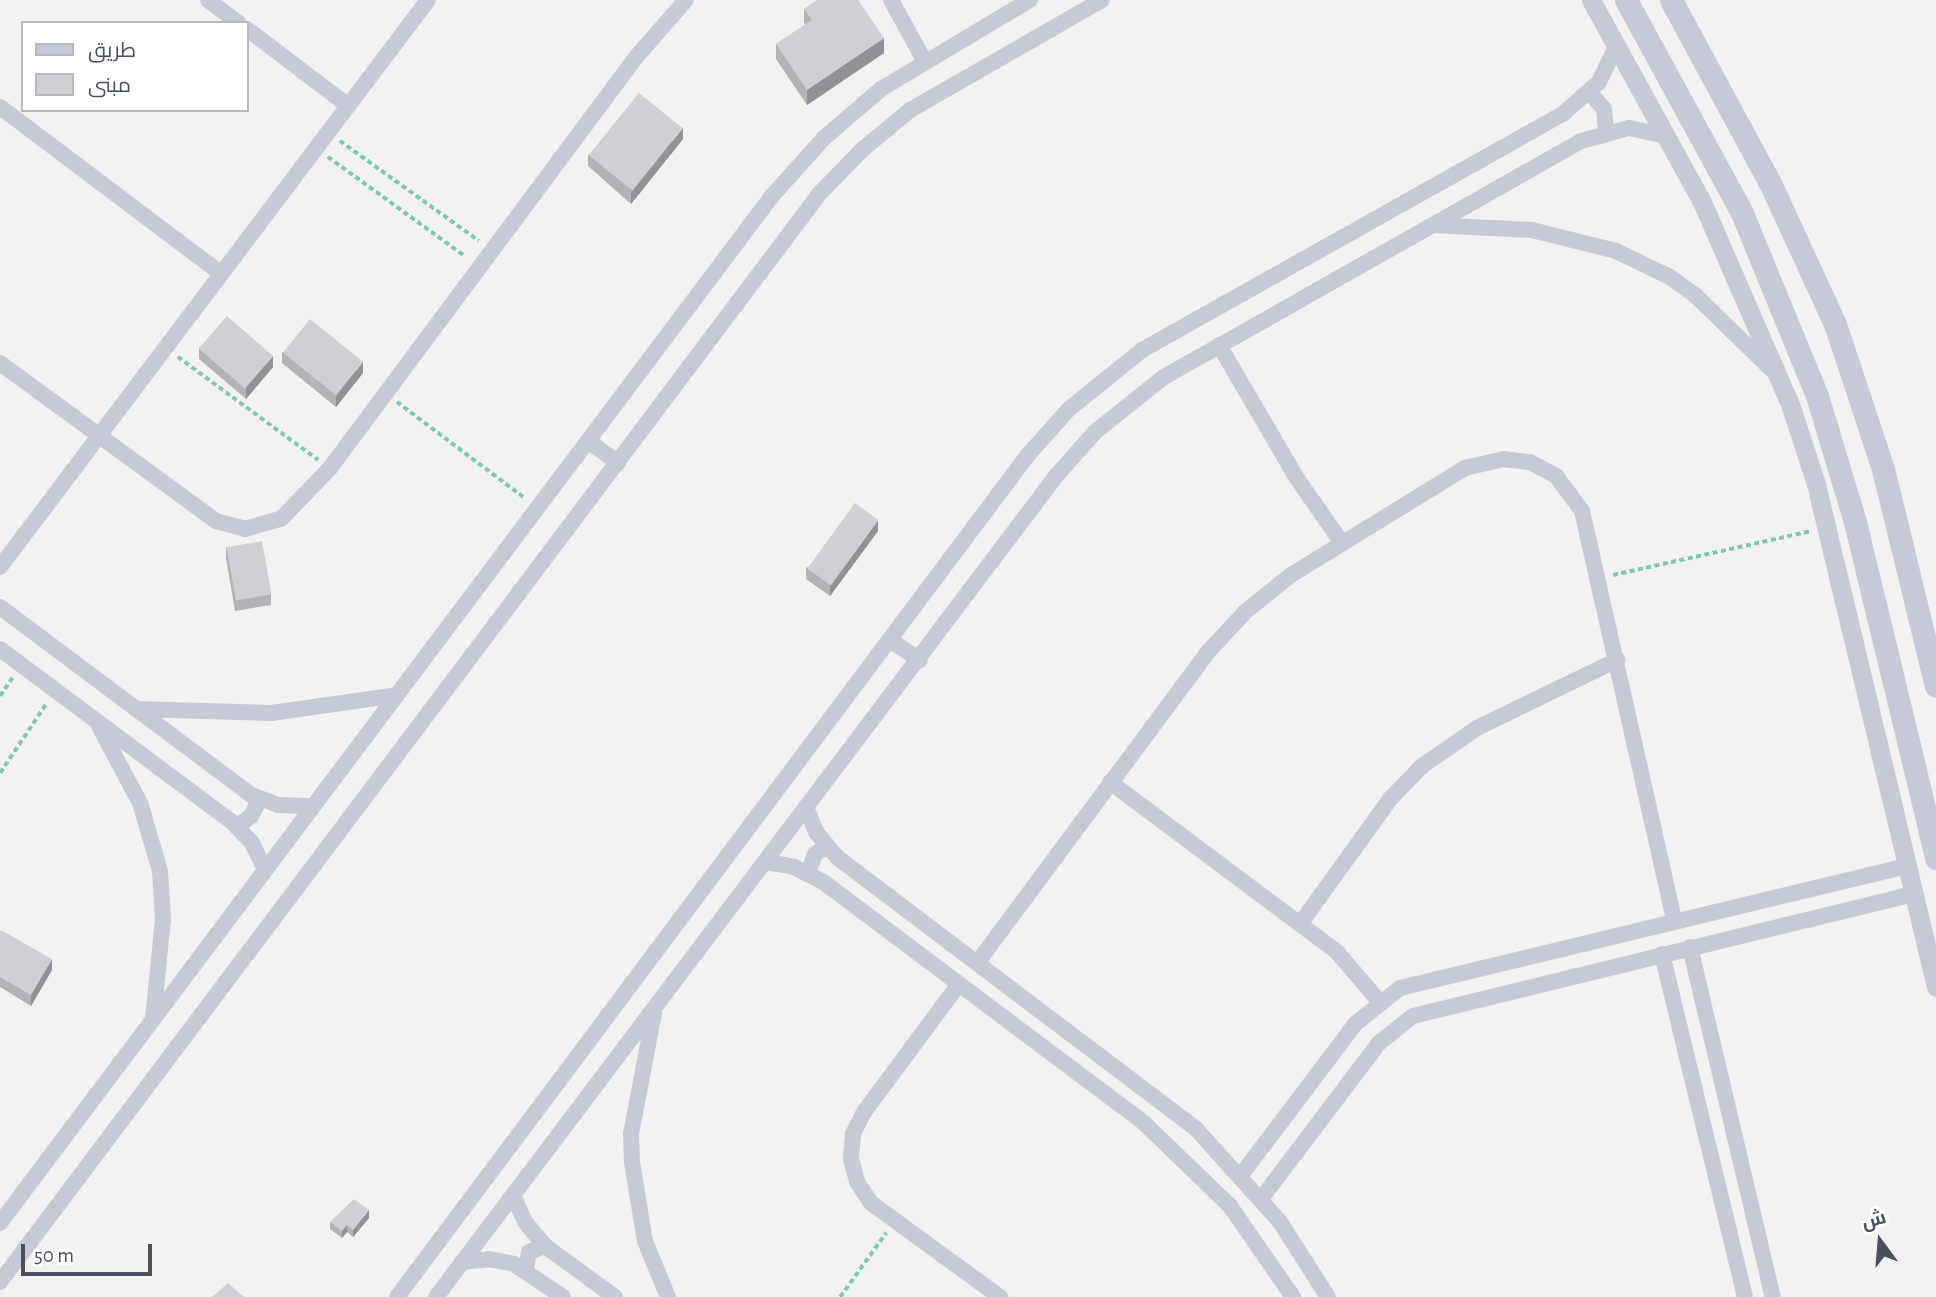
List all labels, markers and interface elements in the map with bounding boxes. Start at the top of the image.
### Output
legend [21,21,248,112]
text: طريق [88,40,136,61]
text: مبنى [88,75,131,96]
north arrow [1845,1206,1915,1276]
text: ش [1860,1208,1888,1233]
scale bar [24,1230,156,1274]
text: 50 m [34,1245,74,1266]

